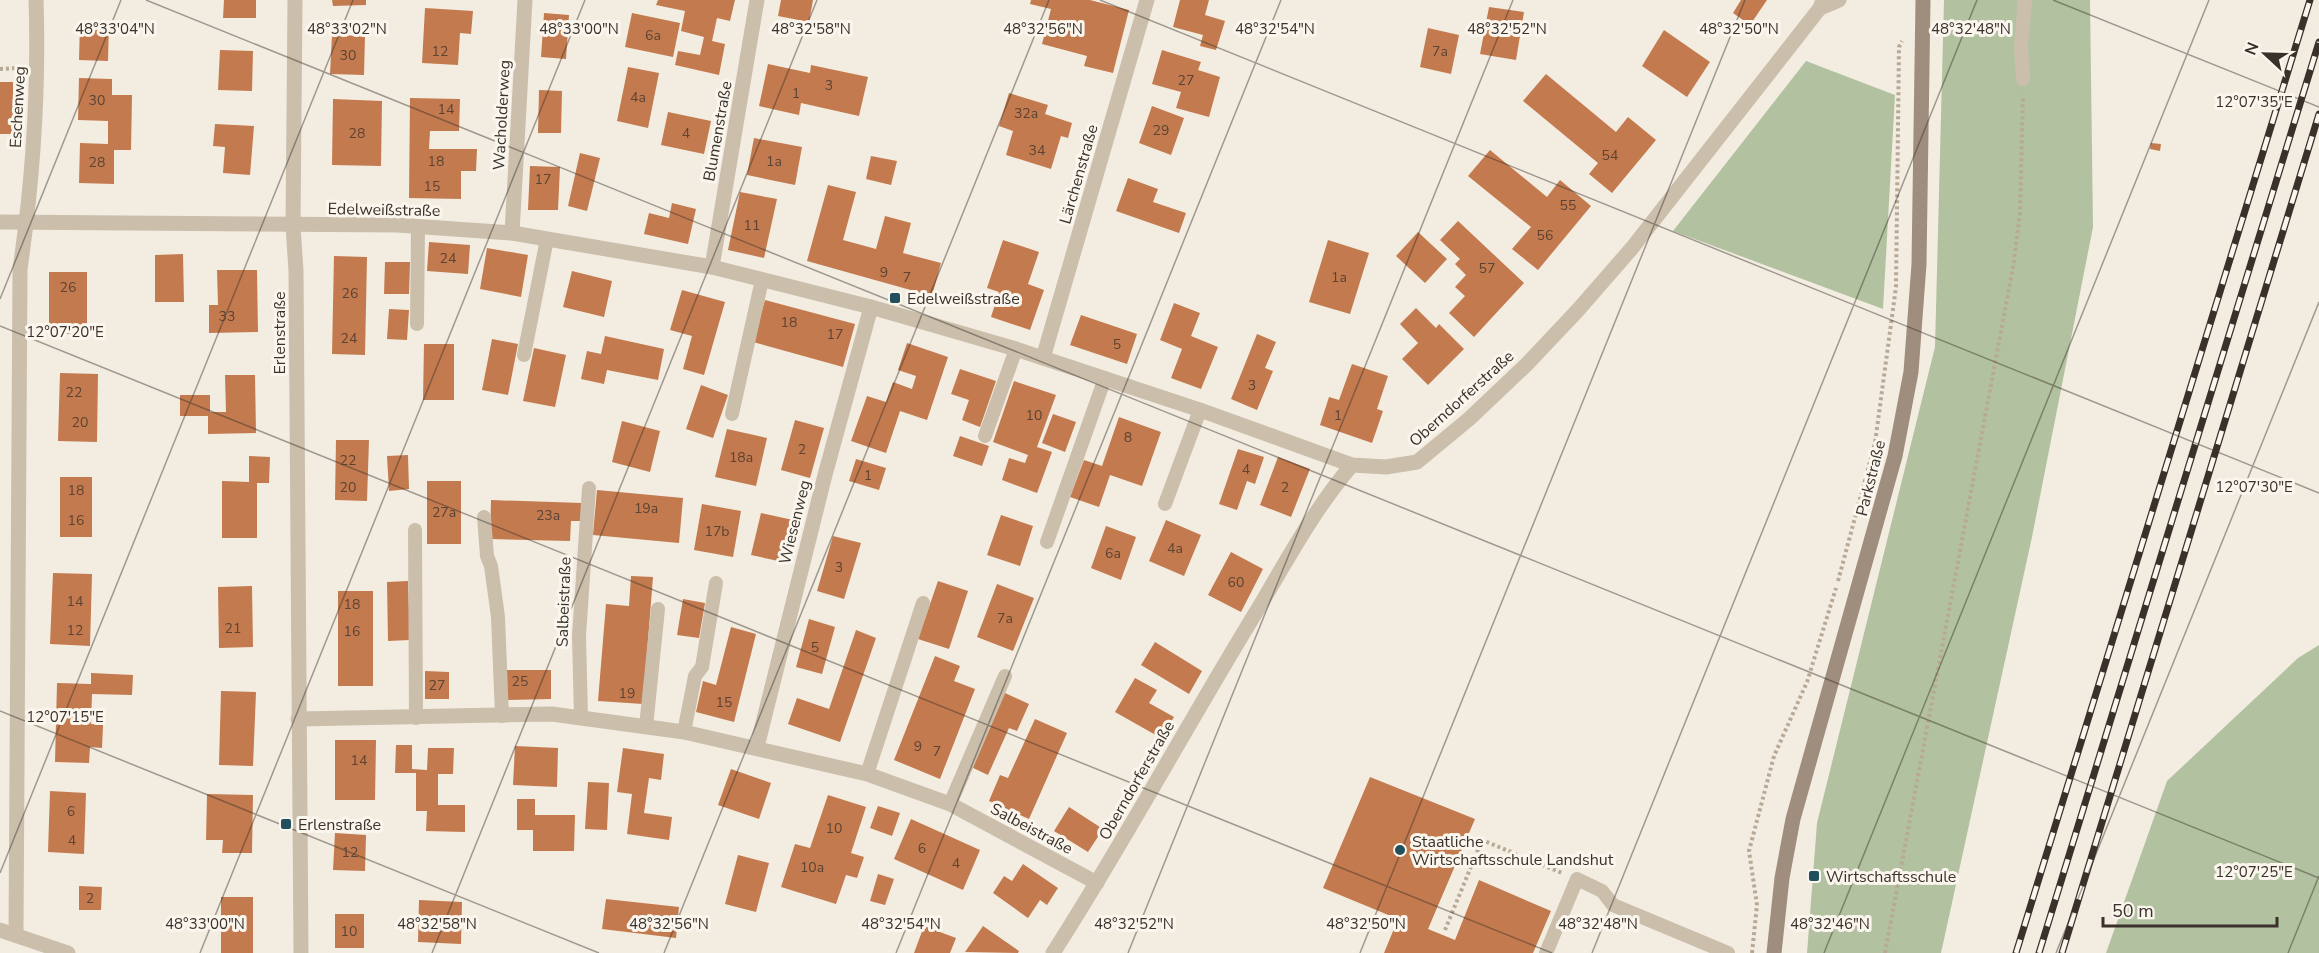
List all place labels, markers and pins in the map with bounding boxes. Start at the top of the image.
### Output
place label: Edelweißstraße [907,288,1020,310]
marker: Edelweißstraße [888,291,902,305]
place label: Erlenstraße [298,814,381,836]
marker: Erlenstraße [279,817,293,831]
place label: Staatliche Wirtschaftsschule Landshut [1412,831,1614,871]
marker: Staatliche Wirtschaftsschule Landshut [1393,843,1407,857]
place label: Wirtschaftsschule [1826,866,1956,888]
marker: Wirtschaftsschule [1807,869,1821,883]

